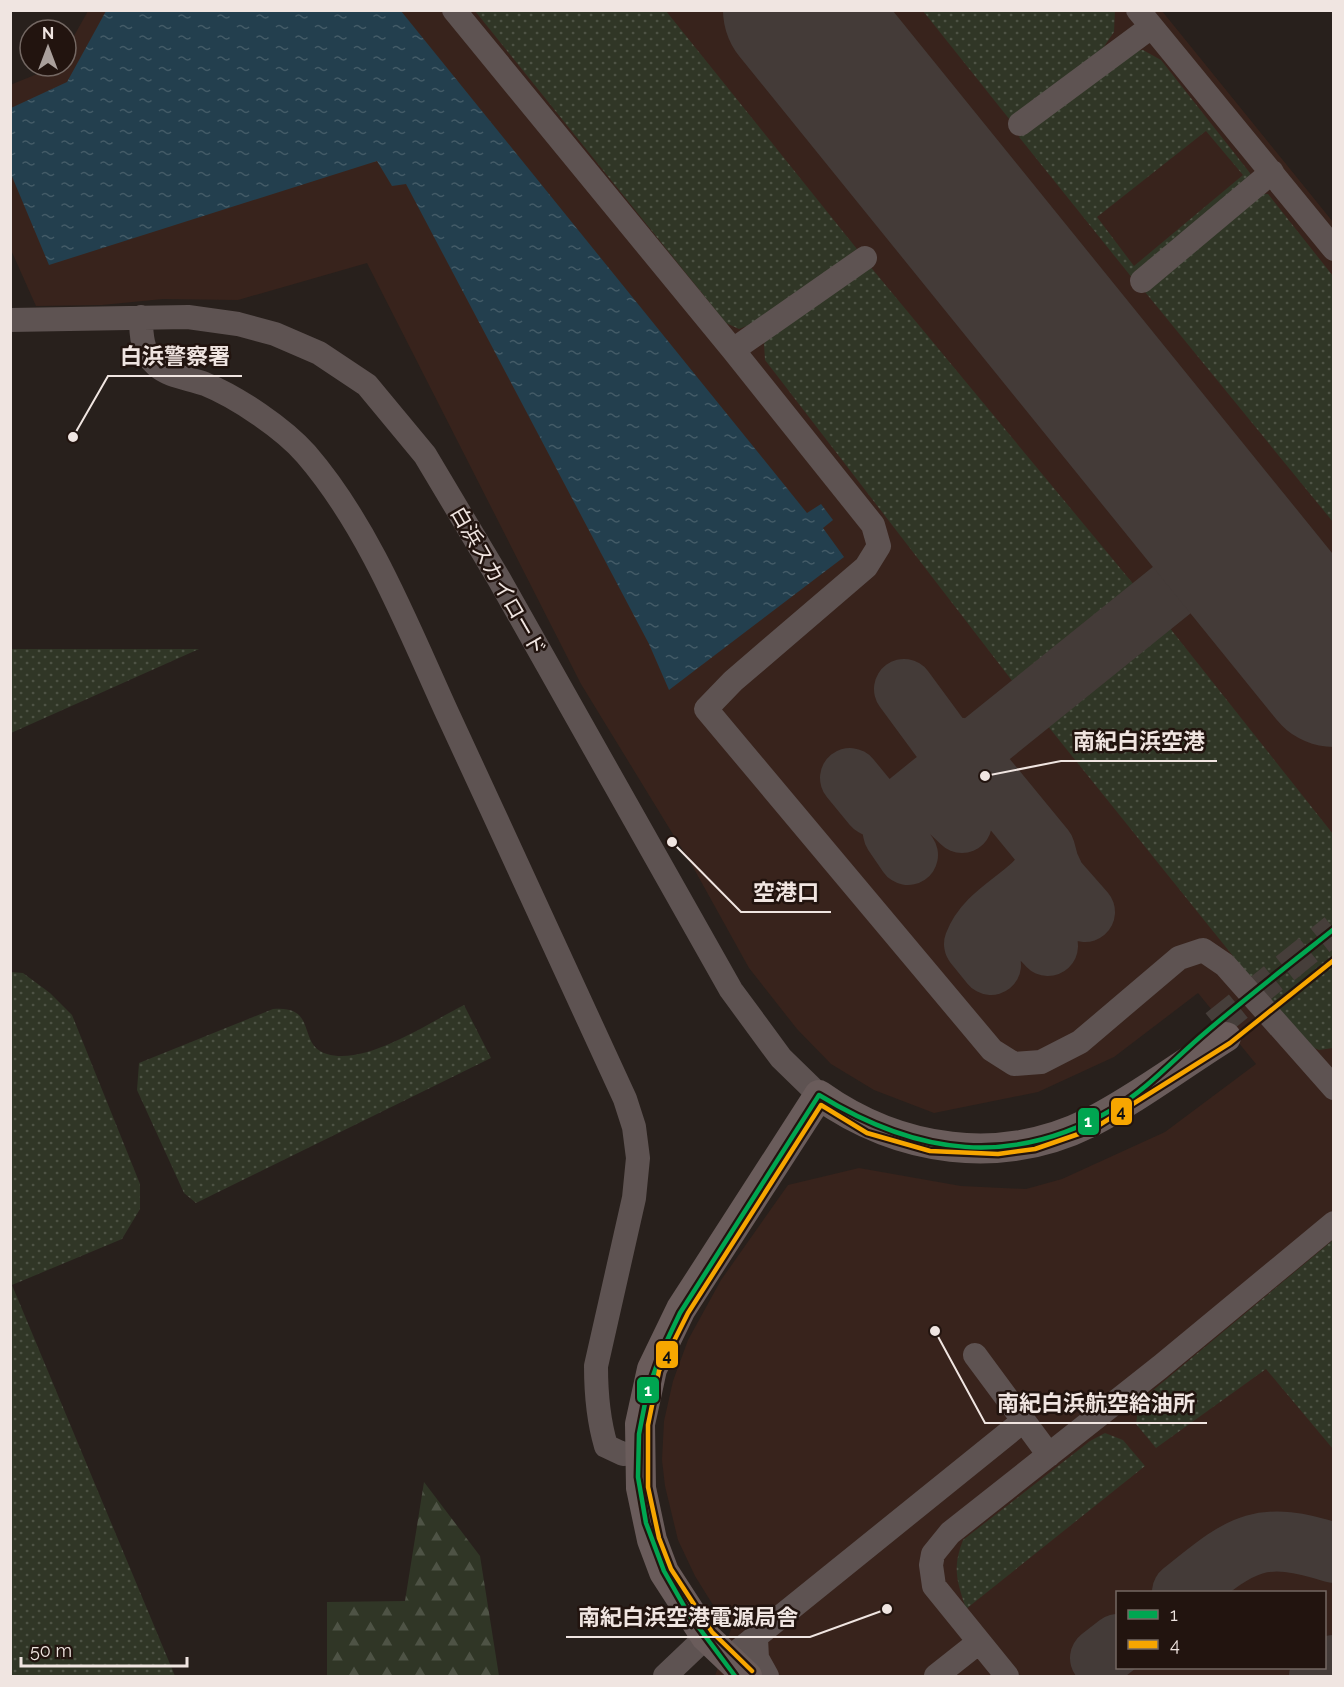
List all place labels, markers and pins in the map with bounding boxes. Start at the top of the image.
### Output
callout: 白浜警察署 [108,336,242,376]
callout: 南紀白浜空港 [1061,721,1217,761]
callout: 空港口 [741,872,831,912]
callout: 南紀白浜航空給油所 [985,1383,1207,1423]
callout: 南紀白浜空港電源局舎 [566,1597,810,1637]

